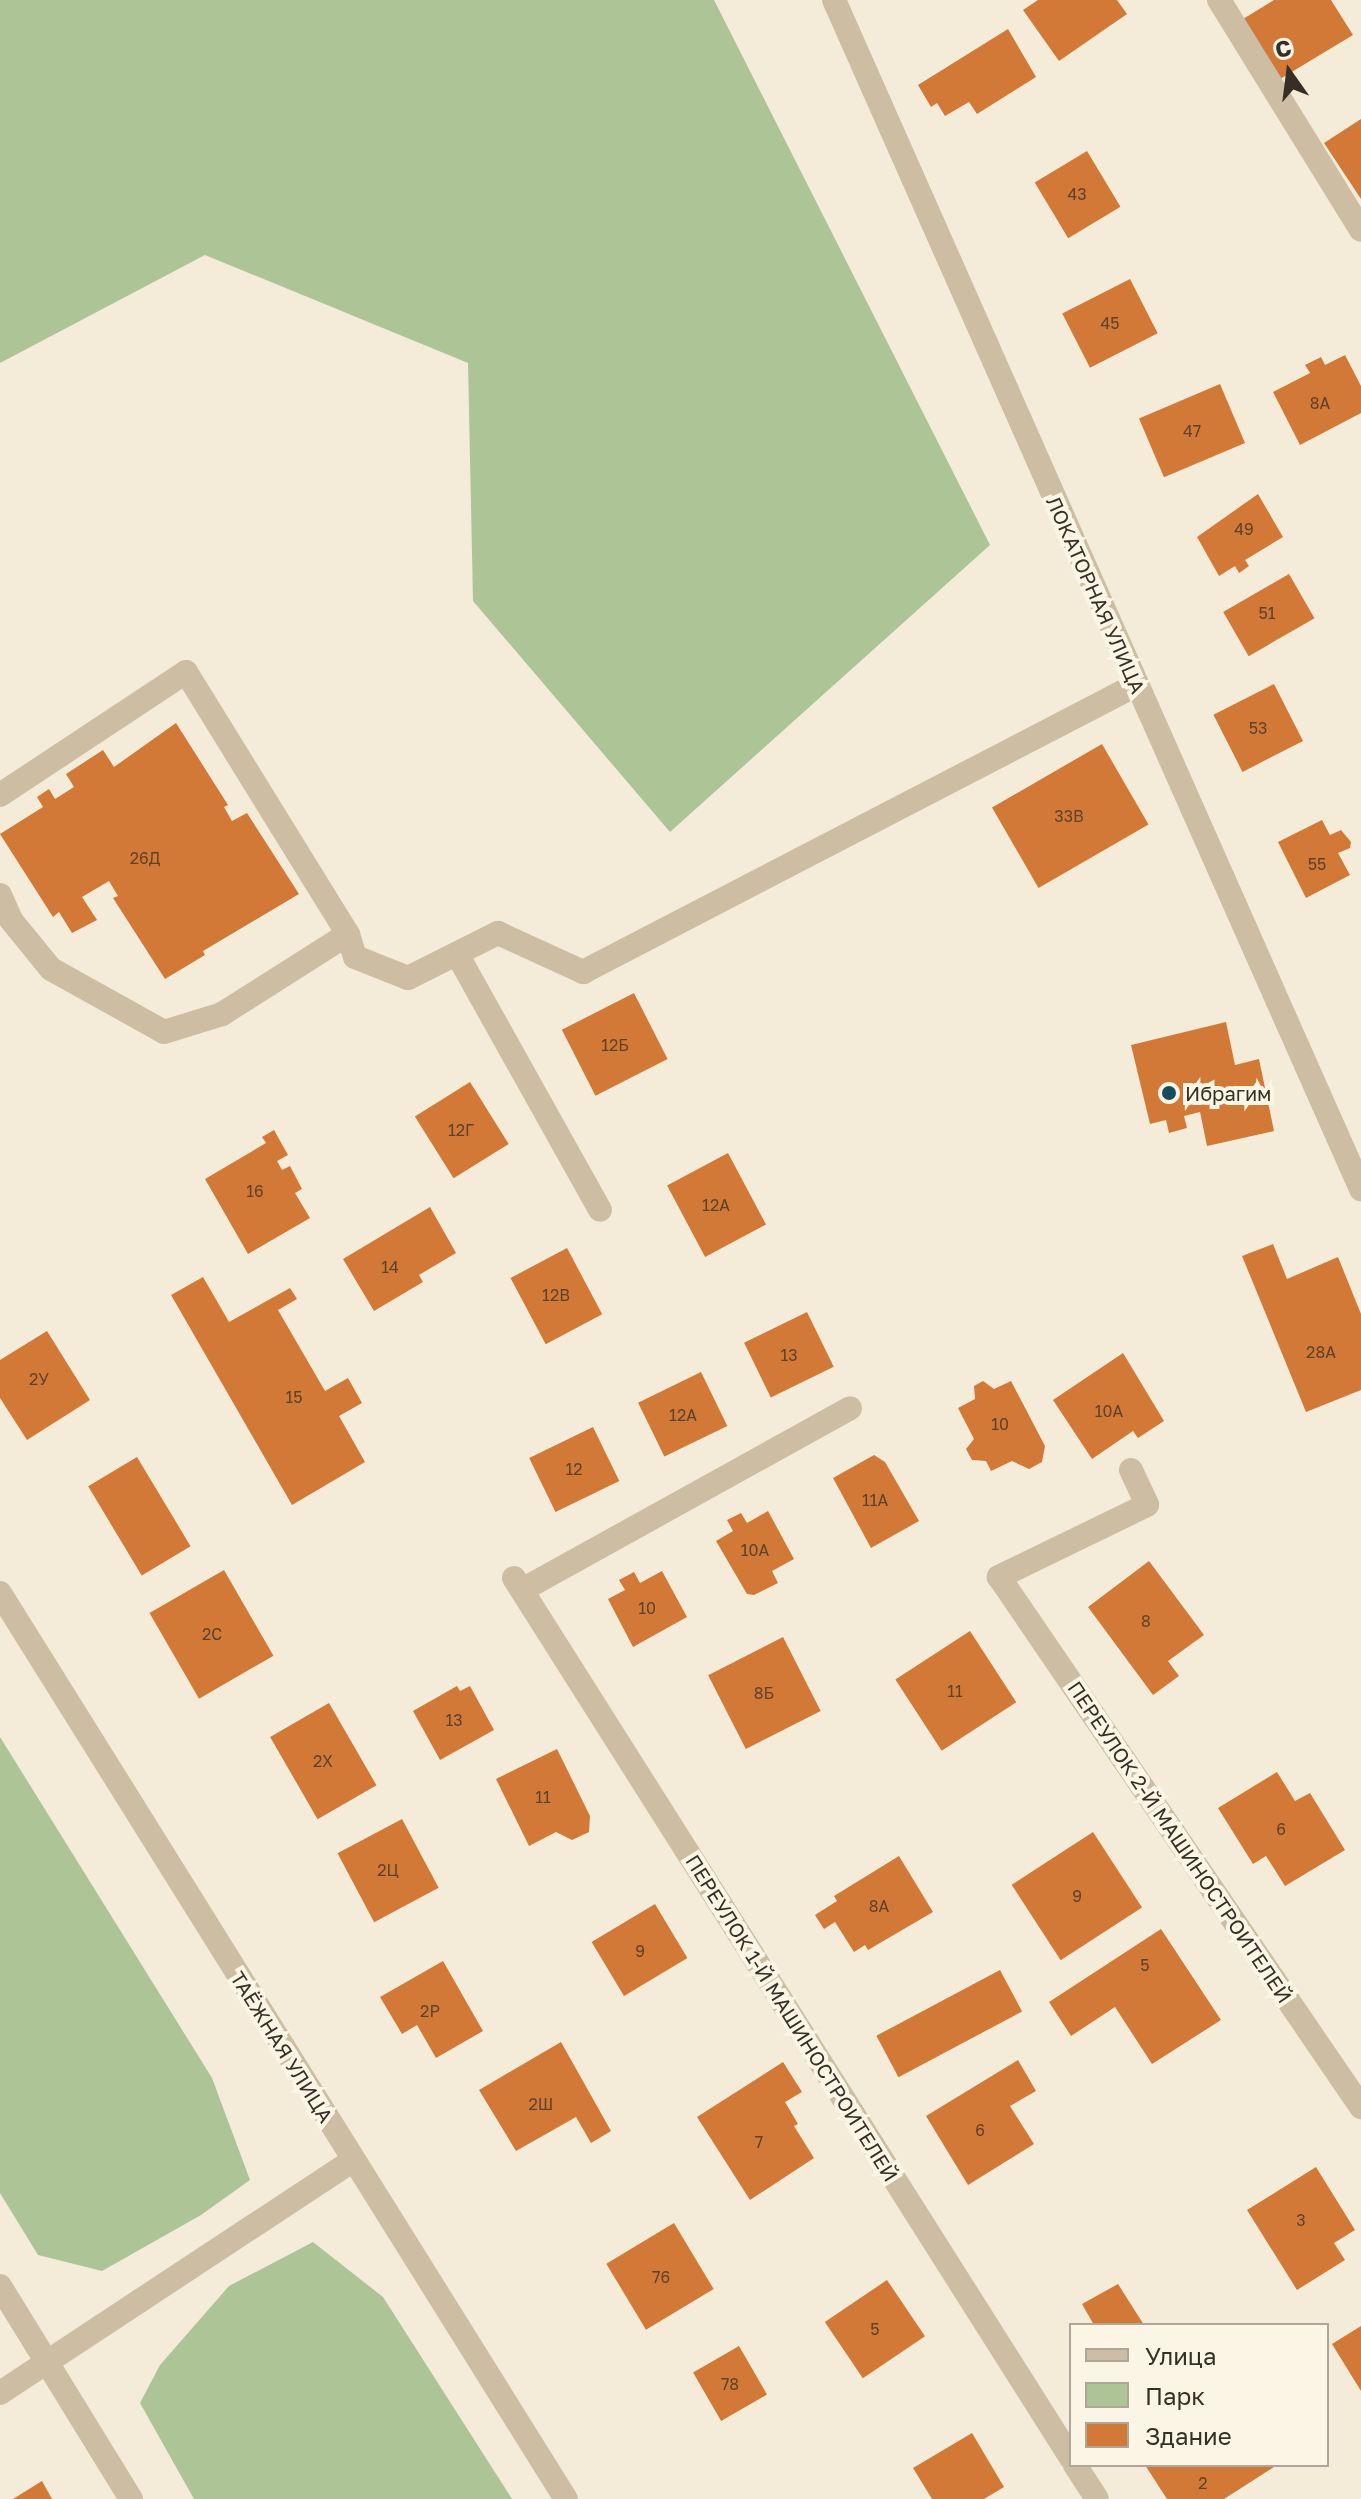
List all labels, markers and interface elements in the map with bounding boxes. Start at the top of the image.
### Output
north arrow [1249,32,1329,112]
text: С [1272,33,1294,63]
house number: 43 [1067,184,1087,204]
house number: 45 [1100,313,1120,333]
house number: 8А [1310,393,1330,413]
house number: 47 [1183,421,1201,441]
street label: ЛОКАТОРНАЯ УЛИЦА [1042,493,1150,697]
house number: 49 [1234,519,1254,539]
house number: 51 [1258,603,1276,623]
house number: 53 [1249,718,1267,738]
house number: 33В [1054,806,1084,826]
house number: 26Д [130,848,160,868]
house number: 55 [1308,854,1326,874]
house number: 12Б [601,1035,629,1055]
place label: Ибрагим [1185,1081,1271,1105]
marker: Ибрагим [1160,1084,1178,1102]
house number: 12Г [448,1120,474,1140]
house number: 16 [246,1181,264,1201]
house number: 12А [702,1195,730,1215]
house number: 14 [381,1257,399,1277]
house number: 12В [542,1285,570,1305]
house number: 28А [1306,1342,1336,1362]
house number: 13 [780,1345,798,1365]
house number: 2У [29,1369,49,1389]
house number: 15 [285,1387,303,1407]
house number: 10А [1095,1401,1123,1421]
house number: 12А [669,1405,697,1425]
house number: 10 [991,1414,1009,1434]
house number: 12 [565,1459,583,1479]
house number: 11А [862,1490,888,1510]
house number: 10А [741,1540,769,1560]
house number: 10 [638,1598,656,1618]
house number: 8 [1141,1611,1151,1631]
house number: 2С [202,1624,222,1644]
street label: ПЕРЕУЛОК 2-Й МАШИНОСТРОИТЕЛЕЙ [1063,1677,1297,2007]
house number: 11 [947,1681,963,1701]
house number: 8Б [754,1683,774,1703]
house number: 13 [445,1710,463,1730]
house number: 2Х [313,1751,333,1771]
house number: 11 [535,1787,551,1807]
house number: 6 [1276,1819,1286,1839]
street label: ПЕРЕУЛОК 1-Й МАШИНОСТРОИТЕЛЕЙ [681,1850,903,2186]
house number: 2Ц [377,1860,399,1880]
house number: 9 [1072,1886,1082,1906]
house number: 8А [869,1896,889,1916]
house number: 9 [635,1941,645,1961]
house number: 5 [1140,1955,1150,1975]
street label: ТАЁЖНАЯ УЛИЦА [226,1967,338,2127]
house number: 2Р [420,2001,440,2021]
house number: 2Ш [529,2094,553,2114]
house number: 6 [975,2120,985,2140]
house number: 7 [755,2132,763,2152]
house number: 3 [1296,2210,1306,2230]
house number: 76 [652,2267,670,2287]
house number: 5 [870,2319,880,2339]
legend [1069,2323,1329,2467]
text: Улица [1145,2341,1217,2370]
house number: 78 [721,2374,739,2394]
text: Парк [1145,2381,1205,2410]
text: Здание [1145,2421,1232,2450]
house number: 2 [1198,2473,1208,2493]

